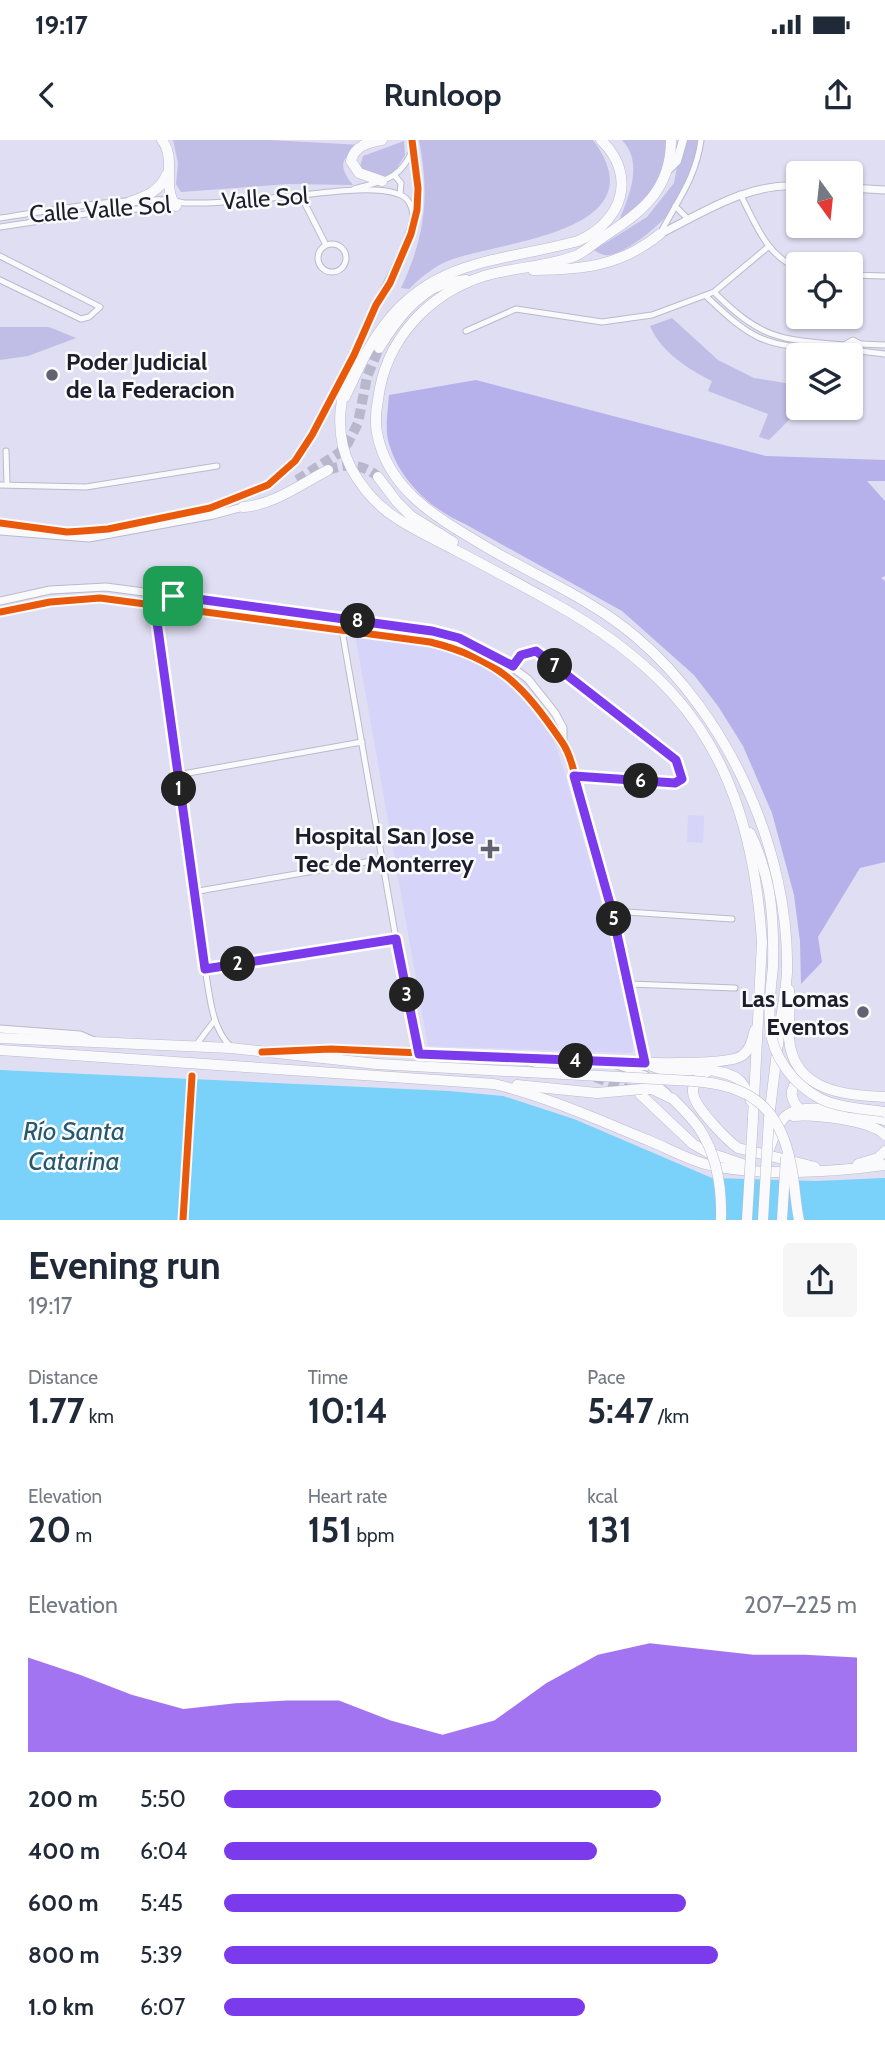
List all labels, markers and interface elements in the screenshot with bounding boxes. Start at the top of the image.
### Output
text: 19:17 [35,9,88,41]
text: Runloop [384,75,501,114]
icon: back [28,76,66,114]
icon: share [819,76,857,114]
north arrow [786,161,863,238]
map controls [786,161,863,420]
street label: Valle Sol [221,180,310,215]
street label: Calle Valle Sol [28,190,172,228]
button: locate [786,252,863,329]
button: layers [786,343,863,420]
place label: Poder Judicial de la Federacion [66,347,235,404]
marker: Poder Judicial de la Federacion [44,367,60,383]
pin [143,566,203,626]
icon: arrive [154,577,192,615]
pin: 8 [340,603,376,638]
text: 8 [352,609,363,632]
pin: 7 [538,648,572,684]
text: 7 [550,654,559,677]
pin: 6 [624,764,658,798]
text: 6 [635,769,646,792]
pin: 1 [162,772,196,806]
text: 1 [175,777,182,800]
place label: Hospital San Jose Tec de Monterrey [294,821,474,878]
marker: Hospital San Jose Tec de Monterrey [480,839,500,859]
pin: 5 [596,902,632,936]
text: 5 [608,907,619,930]
pin: 2 [220,946,256,982]
text: 2 [232,952,243,975]
pin: 3 [390,978,424,1012]
text: 3 [401,983,412,1006]
place label: Las Lomas Eventos [741,984,849,1041]
marker: Las Lomas Eventos [855,1004,871,1020]
pin: 4 [558,1044,594,1079]
text: 4 [570,1049,581,1072]
water label: Río Santa Catarina [23,1115,125,1177]
text: Evening run [28,1242,221,1289]
button: share [783,1243,857,1317]
text: 19:17 [28,1292,72,1320]
text: Distance [28,1366,98,1389]
text: Time [308,1366,348,1389]
text: Pace [587,1366,625,1389]
text: 1.77 [28,1389,84,1432]
text: 10:14 [308,1389,388,1432]
text: 5:47 [587,1389,653,1432]
text: km [84,1405,114,1428]
text: /km [653,1405,689,1428]
text: Elevation [28,1485,102,1508]
text: Heart rate [308,1485,387,1508]
text: kcal [587,1485,618,1508]
text: 20 [28,1508,71,1551]
text: 151 [308,1508,352,1551]
text: 131 [587,1508,632,1551]
text: m [71,1524,92,1547]
text: bpm [352,1524,394,1547]
text: Elevation [28,1591,118,1619]
text: 207–225 m [744,1591,857,1619]
text: 200 m [28,1785,98,1813]
text: 5:50 [140,1785,186,1813]
text: 400 m [28,1837,100,1865]
text: 6:04 [140,1837,187,1865]
text: 600 m [28,1889,99,1917]
text: 5:45 [140,1889,183,1917]
text: 800 m [28,1941,100,1969]
text: 5:39 [140,1941,183,1969]
text: 1.0 km [28,1993,94,2021]
text: 6:07 [140,1993,185,2021]

